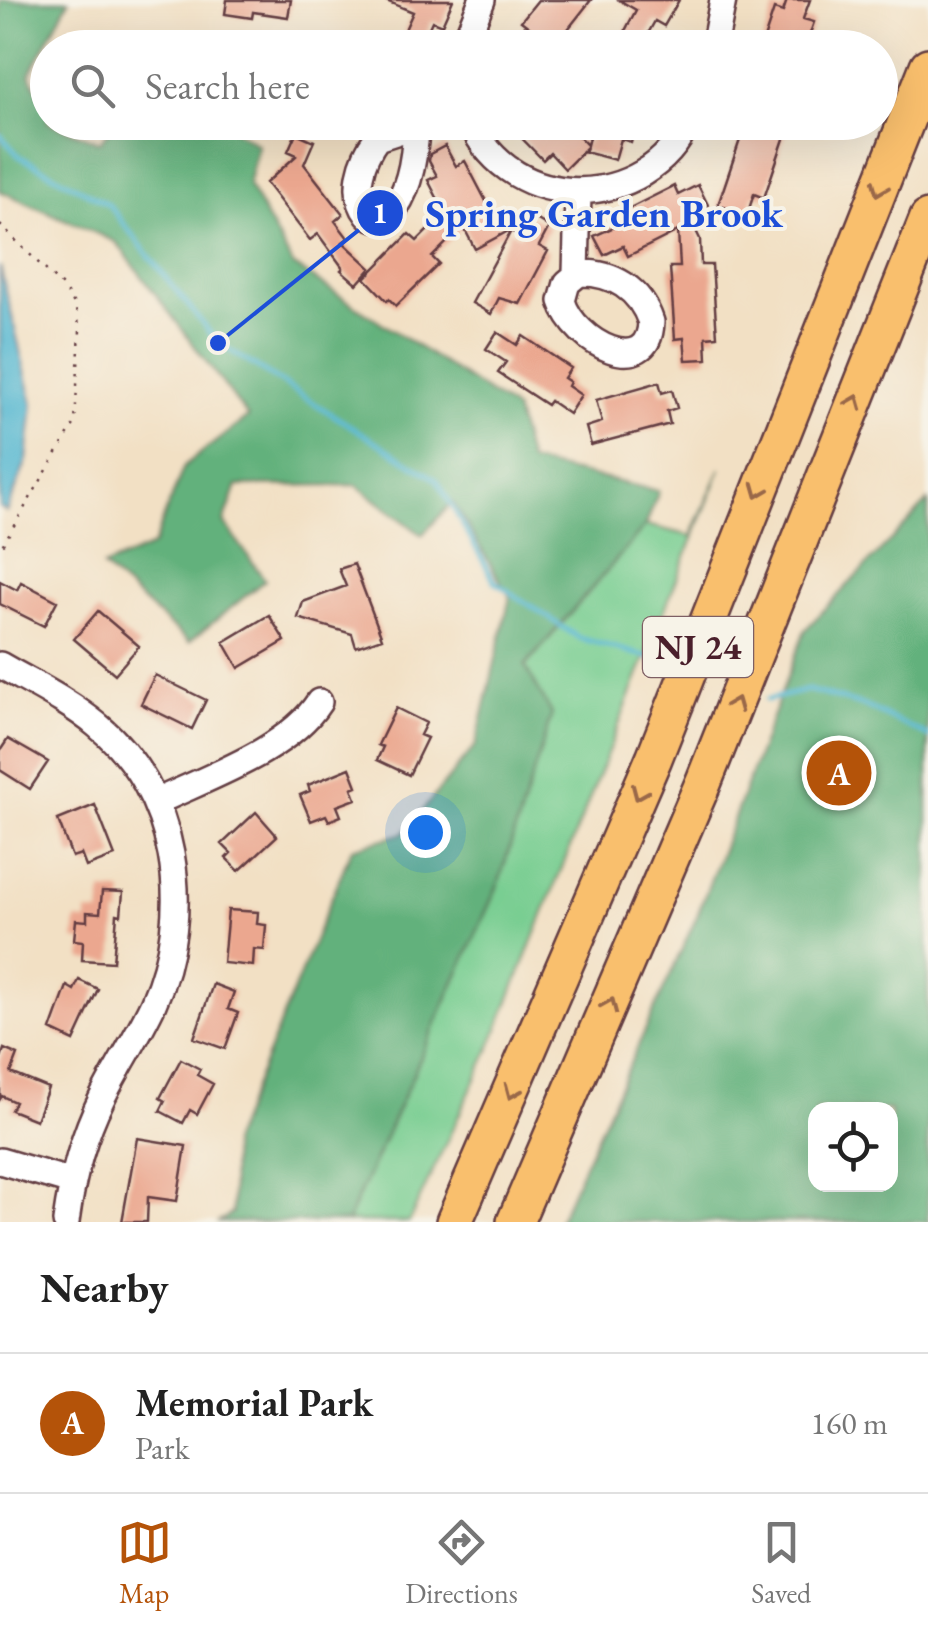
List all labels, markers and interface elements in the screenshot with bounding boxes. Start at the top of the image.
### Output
search box [30,30,898,140]
icon: search [65,58,120,113]
text: Search here [145,61,310,110]
callout: Spring Garden Brook [355,178,802,248]
one-way arrow [871,179,891,197]
text: Spring Garden Brook [425,187,784,239]
text: 1 [372,193,388,232]
one-way arrow [843,394,863,412]
one-way arrow [751,481,771,499]
road number: NJ 24 [643,617,753,677]
one-way arrow [723,697,743,714]
pin: A [806,736,872,810]
one-way arrow [631,783,651,801]
your location [400,807,451,858]
one-way arrow [599,997,619,1014]
one-way arrow [504,1082,524,1100]
map controls [808,1102,898,1192]
button: locate [808,1102,898,1192]
text: Nearby [40,1260,169,1315]
text: Memorial Park [135,1378,373,1427]
text: A [61,1402,84,1444]
text: 160 m [811,1402,888,1444]
text: Park [135,1427,190,1469]
tab: Map [117,1515,172,1611]
tab: Directions [405,1515,518,1611]
tab: Saved [751,1515,811,1611]

